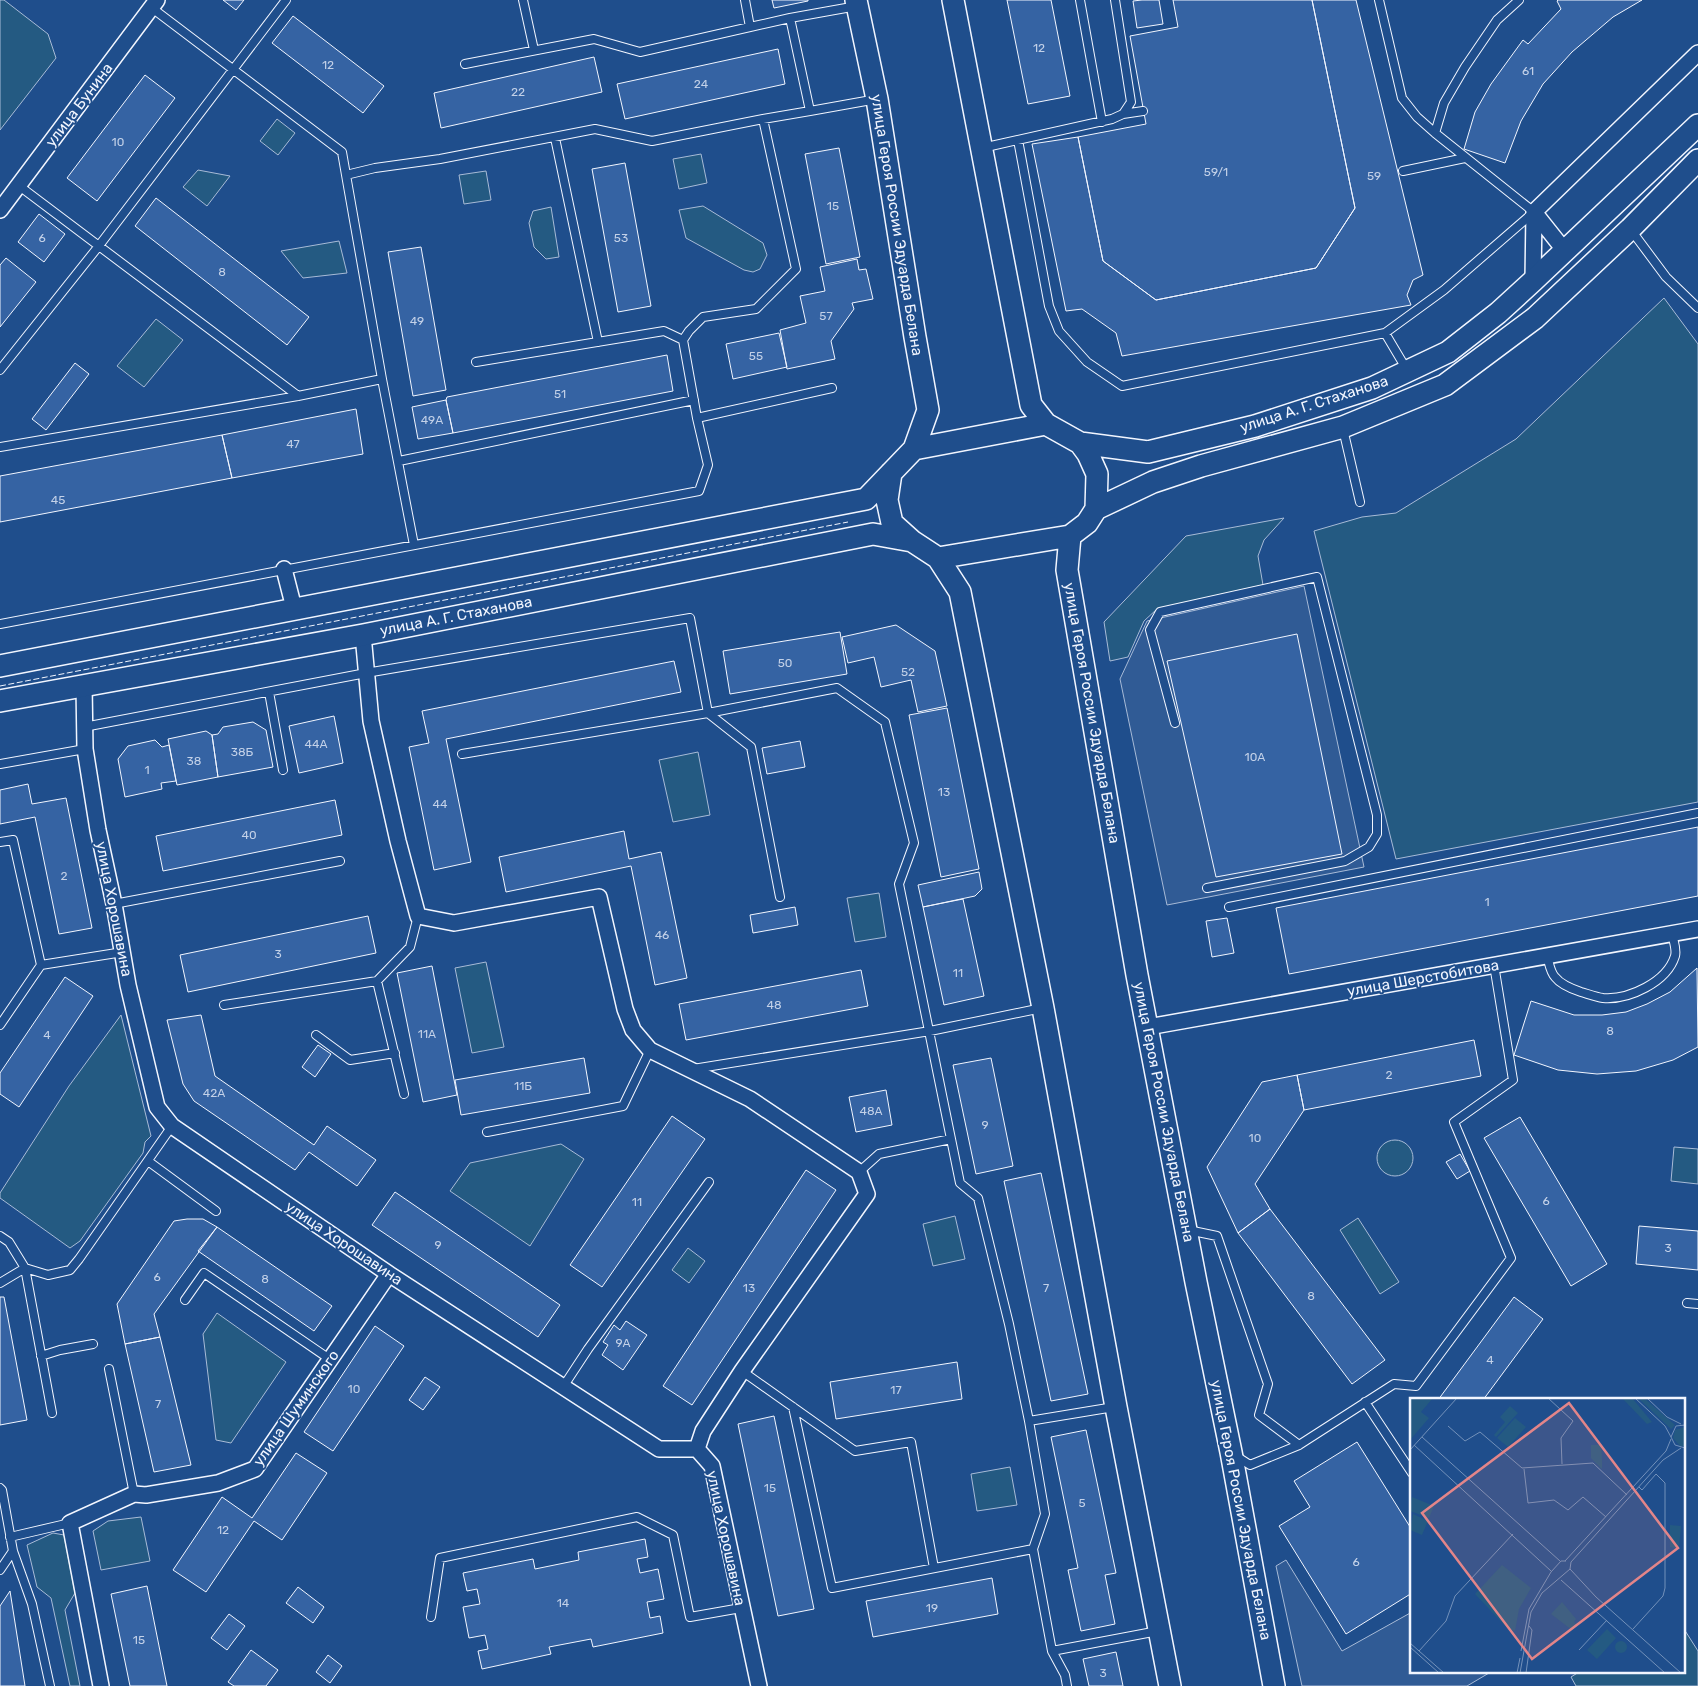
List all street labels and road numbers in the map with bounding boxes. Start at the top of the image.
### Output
street label: улица Бунина [42,60,116,150]
street label: улица Героя России Эдуарда Белана [867,93,927,357]
street label: улица А. Г. Стаханова [1238,372,1390,436]
street label: улица Героя России Эдуарда Белана [1060,581,1124,845]
street label: улица А. Г. Стаханова [378,592,534,640]
street label: улица Хорошавина [92,840,136,978]
street label: улица Шерстобитова [1346,956,1500,1000]
street label: улица Героя России Эдуарда Белана [1130,980,1198,1244]
street label: улица Хорошавина [282,1197,406,1289]
street label: улица Шуминского [249,1347,343,1469]
street label: улица Героя России Эдуарда Белана [1207,1378,1275,1642]
street label: улица Хорошавина [703,1469,749,1607]

